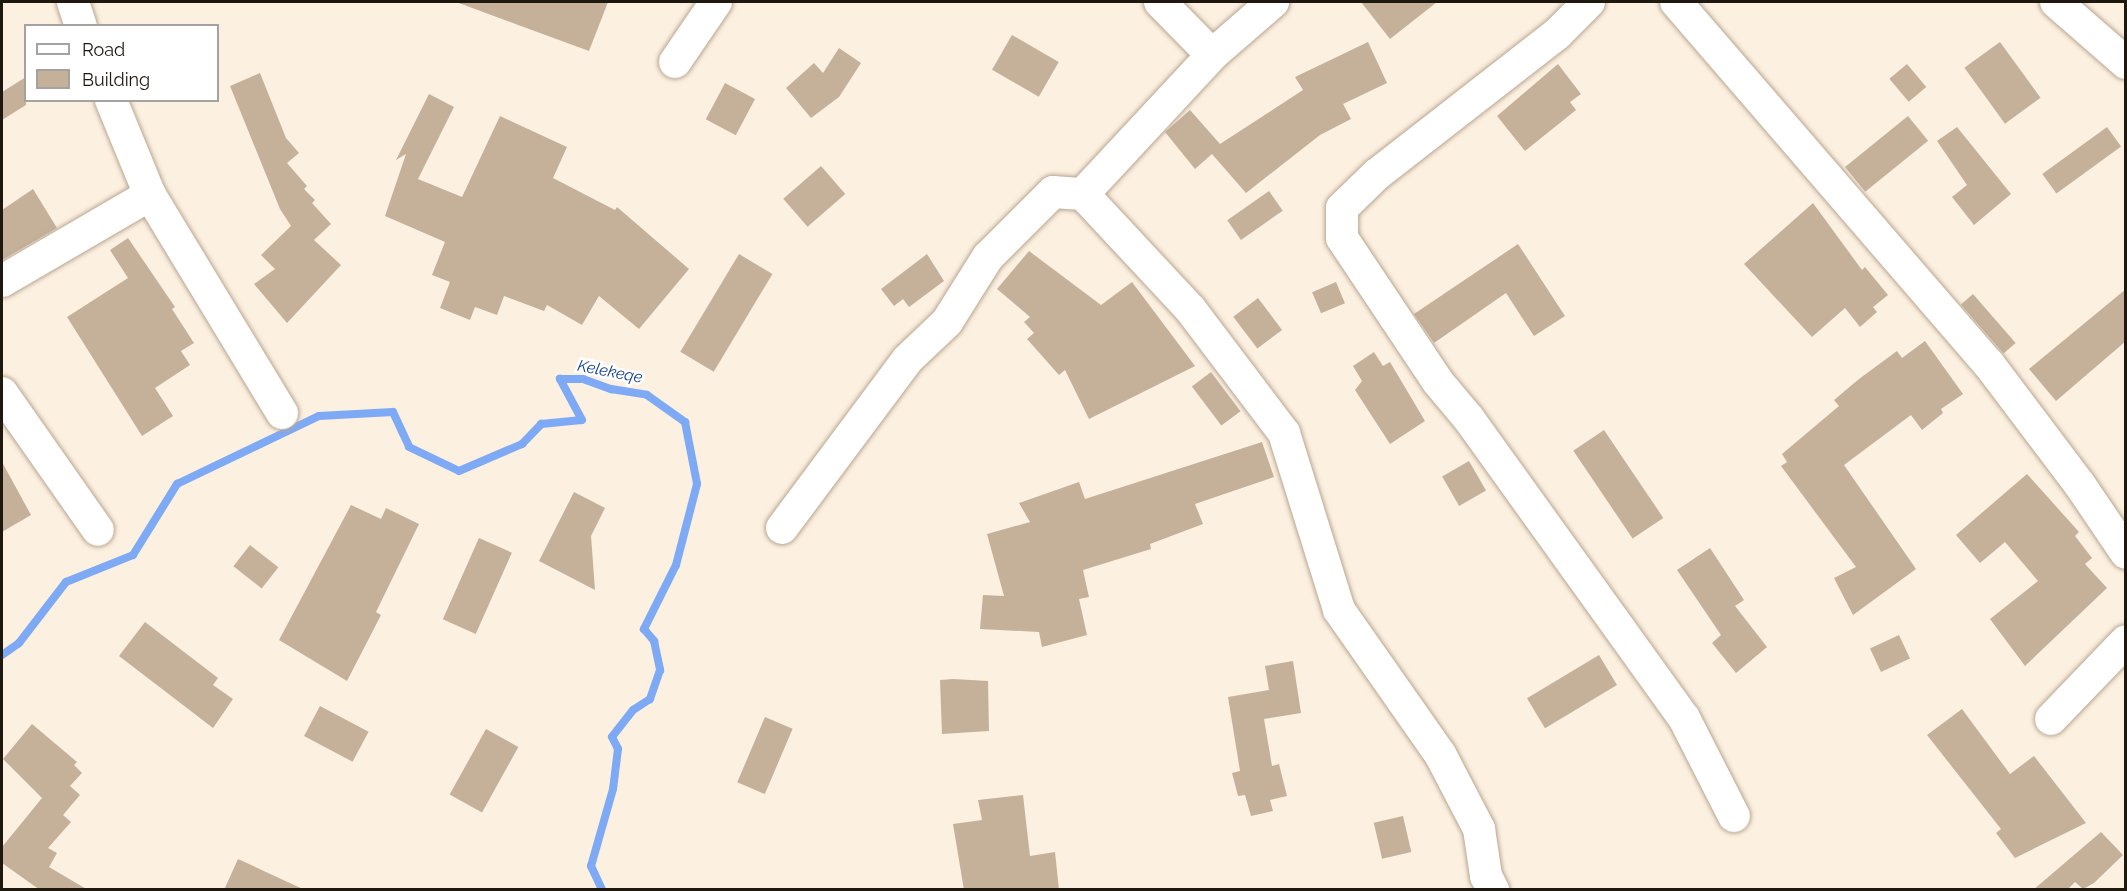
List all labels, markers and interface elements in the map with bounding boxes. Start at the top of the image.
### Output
legend [24,24,219,102]
text: Road [82,39,125,60]
text: Building [82,69,150,90]
water label: Kelekeqe [576,356,644,388]

